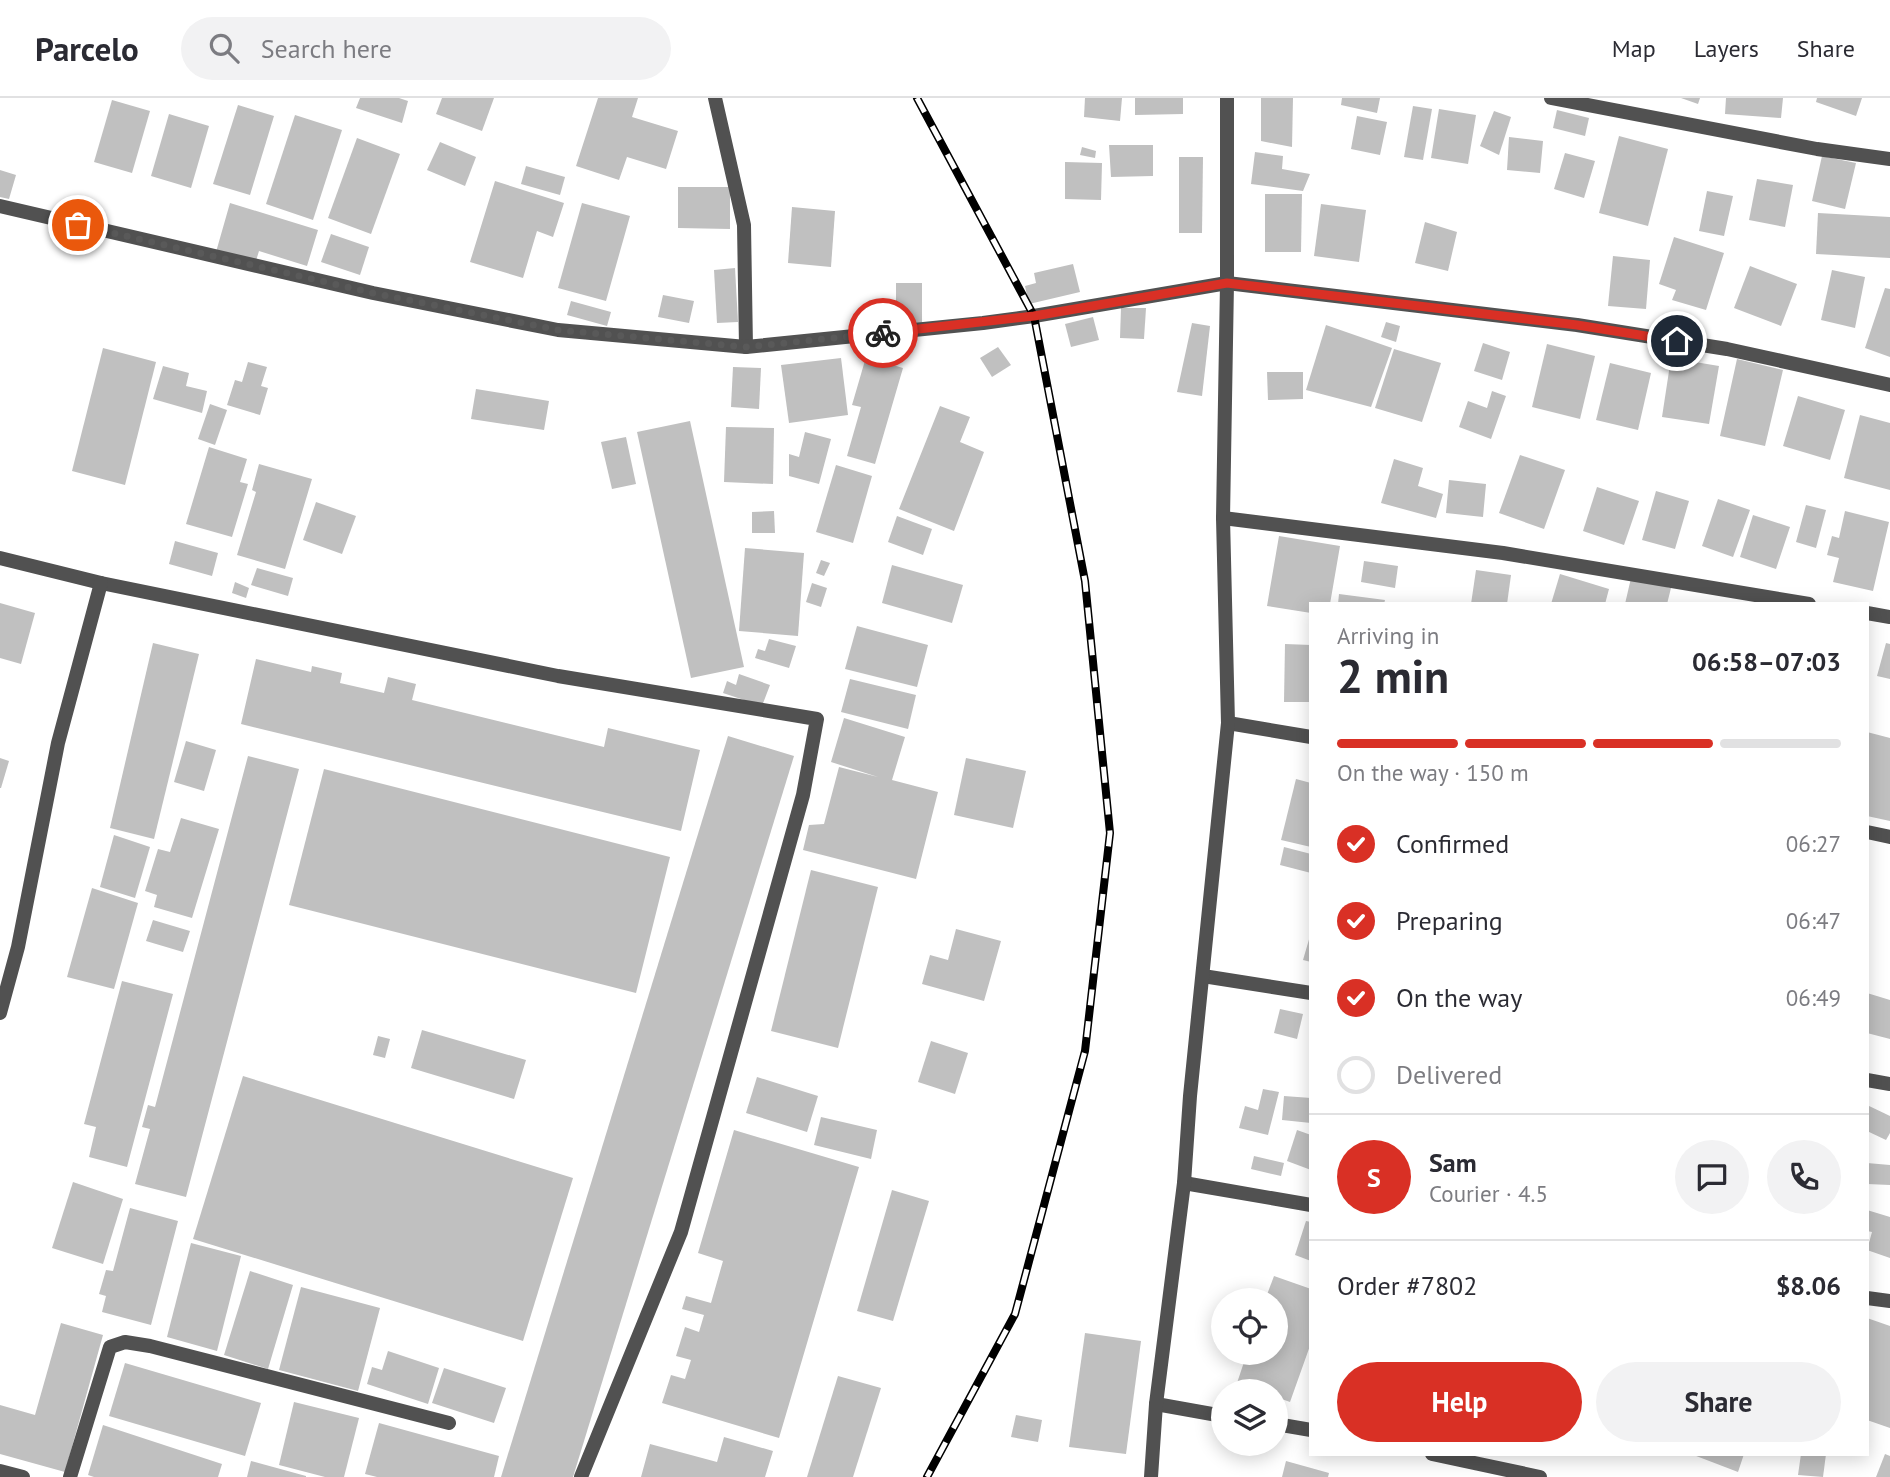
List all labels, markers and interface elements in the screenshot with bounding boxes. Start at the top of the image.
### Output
search box [181,17,671,80]
text: Parcelo [35,27,139,70]
icon: search [205,29,243,67]
text: Search here [261,32,392,65]
text: Map [1612,33,1656,64]
text: Layers [1694,33,1759,64]
text: Share [1797,33,1855,64]
pin [48,195,108,255]
icon: bag [59,206,97,244]
courier [848,298,918,368]
pin [1647,311,1707,371]
icon: bike [864,314,902,352]
icon: home [1658,322,1696,360]
text: Arriving in [1337,621,1439,650]
text: 06:58–07:03 [1692,645,1841,678]
text: 2 min [1337,646,1449,706]
text: On the way · 150 m [1337,758,1529,787]
icon: check [1337,825,1375,863]
text: Confirmed [1396,827,1509,860]
text: 06:27 [1786,829,1841,858]
icon: check [1337,902,1375,940]
text: Preparing [1396,904,1503,937]
text: 06:47 [1786,906,1841,935]
icon: check [1337,979,1375,1017]
text: On the way [1396,981,1522,1014]
text: 06:49 [1786,983,1841,1012]
text: Delivered [1396,1058,1502,1091]
button: chat [1675,1140,1749,1214]
button: phone [1767,1140,1841,1214]
text: Sam [1429,1146,1477,1179]
text: S [1367,1161,1381,1194]
text: Courier · 4.5 [1429,1179,1548,1208]
text: Order #7802 [1337,1269,1477,1302]
text: $8.06 [1776,1269,1841,1302]
map controls [1211,1288,1288,1456]
button: locate [1211,1288,1288,1365]
button: Help [1337,1362,1582,1442]
button: Share [1596,1362,1841,1442]
button: layers [1211,1379,1288,1456]

